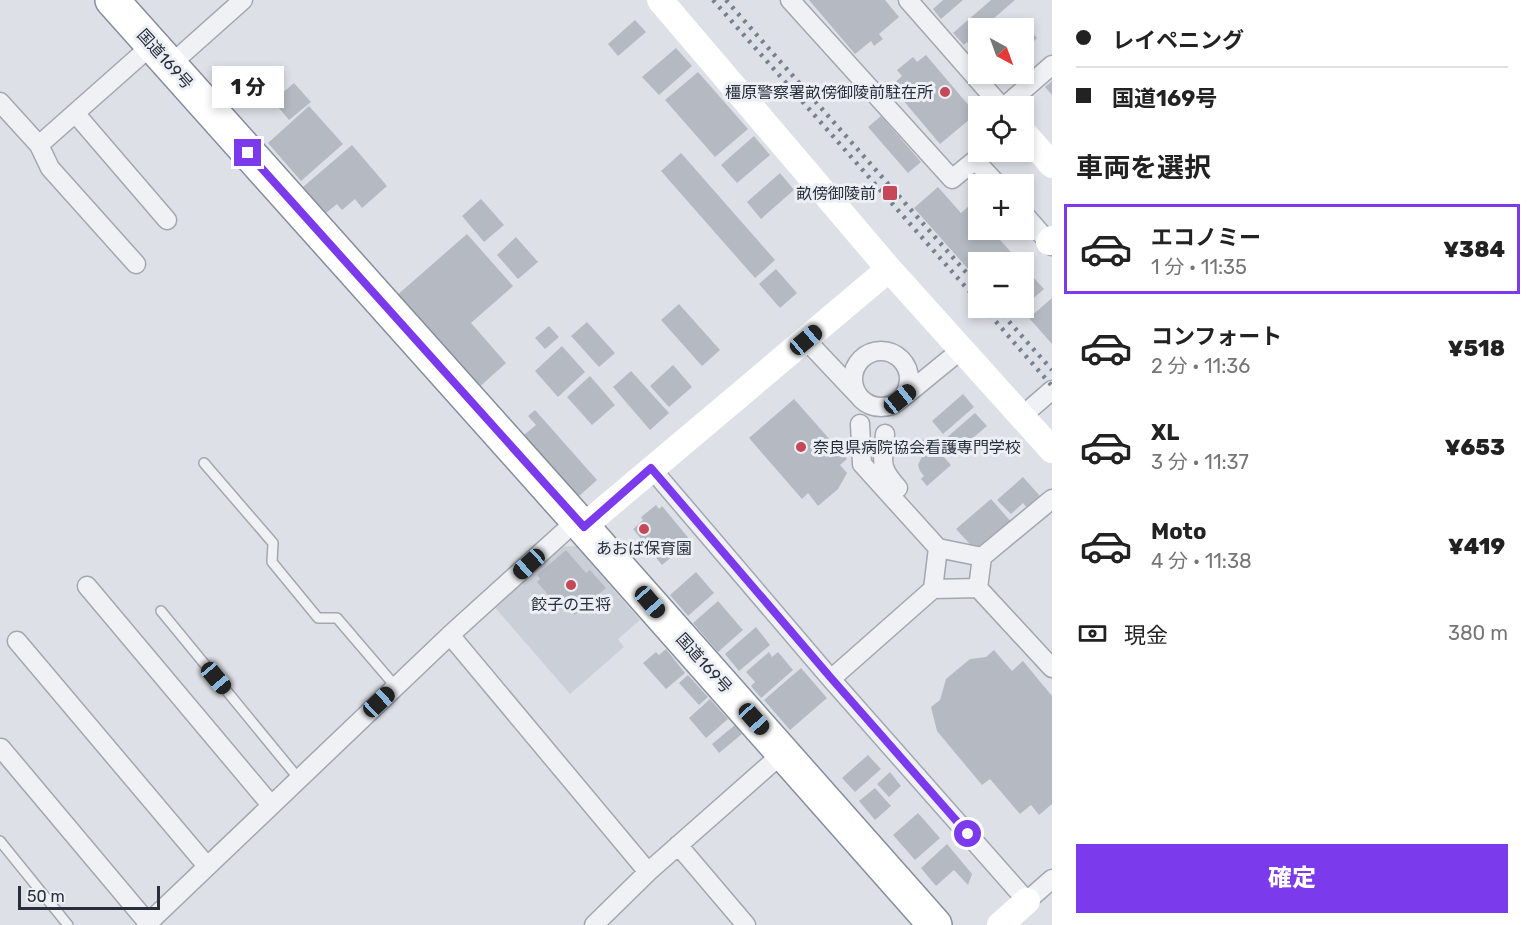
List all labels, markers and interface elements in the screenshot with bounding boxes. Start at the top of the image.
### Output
north arrow [968,18,1034,84]
map controls [968,18,1034,318]
street label: 国道169号 [133,25,197,93]
text: レイペニング [1112,27,1244,54]
callout: 1 分 [212,66,284,108]
text: 1 分 [231,75,265,99]
place label: 橿原警察署畝傍御陵前駐在所 [725,83,933,102]
marker: 橿原警察署畝傍御陵前駐在所 [938,85,952,99]
text: 国道169号 [1112,85,1217,112]
button: locate [968,96,1034,162]
route end [234,139,261,166]
text: 車両を選択 [1076,152,1211,184]
button: + [968,174,1034,240]
place label: 畝傍御陵前 [796,184,876,203]
marker: 畝傍御陵前 [881,184,899,202]
icon: car [1079,222,1133,276]
text: エコノミー [1151,224,1261,251]
text: ¥384 [1443,236,1505,263]
button: − [968,252,1034,318]
text: 1 分 · 11:35 [1151,255,1247,279]
icon: car [1079,321,1133,375]
car [786,322,826,358]
text: コンフォート [1151,323,1282,350]
text: ¥518 [1448,335,1505,362]
text: 2 分 · 11:36 [1151,354,1250,378]
car [880,381,920,417]
text: XL [1151,419,1179,446]
icon: car [1079,420,1133,474]
text: ¥653 [1445,434,1505,461]
place label: 奈良県病院協会看護専門学校 [813,438,1021,457]
marker: 奈良県病院協会看護専門学校 [794,440,808,454]
text: 3 分 · 11:37 [1151,450,1249,474]
text: Moto [1151,518,1206,545]
icon: car [1079,519,1133,573]
marker: あおば保育園 [637,522,651,536]
text: ¥419 [1448,533,1505,560]
place label: あおば保育園 [596,539,692,558]
car [510,545,548,583]
text: 4 分 · 11:38 [1151,549,1252,573]
marker: 餃子の王将 [564,578,578,592]
car [631,583,669,621]
place label: 餃子の王将 [531,595,611,614]
icon: cash [1076,617,1109,650]
text: 380 m [1448,621,1508,645]
text: 現金 [1124,622,1168,649]
street label: 国道169号 [672,629,736,697]
car [198,658,234,698]
car [360,683,398,721]
car [735,700,773,738]
route start [954,820,981,847]
button: 確定 [1076,844,1508,913]
scale bar [18,883,160,910]
text: 50 m [27,887,65,906]

